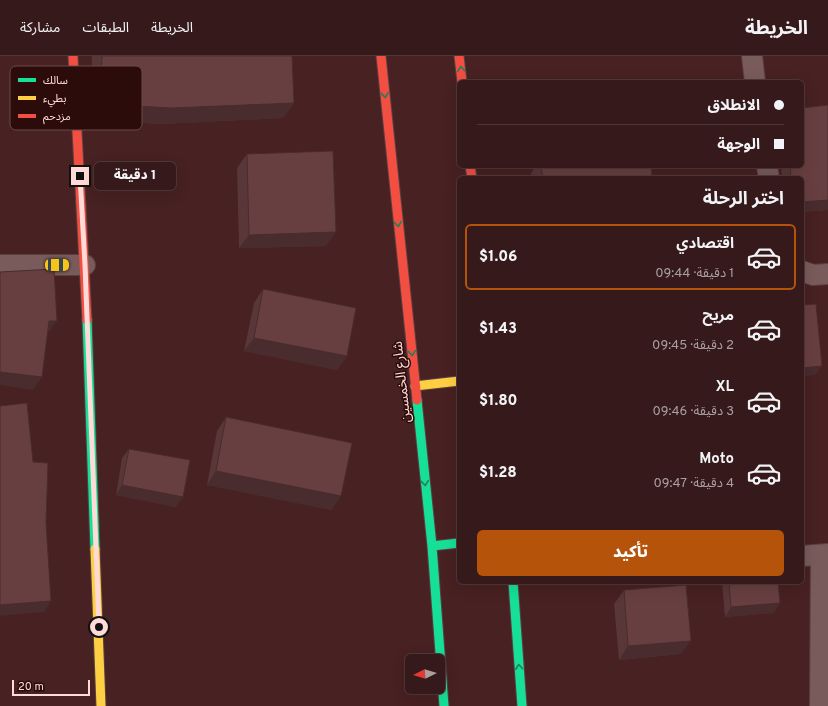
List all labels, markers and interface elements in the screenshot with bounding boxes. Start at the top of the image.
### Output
text: الخريطة [745,17,808,41]
text: مشاركة [20,20,60,37]
text: الطبقات [82,20,129,37]
text: الخريطة [151,20,193,37]
legend [10,66,142,130]
one-way arrow [456,66,465,72]
text: سالك [43,74,68,88]
text: بطيء [43,92,66,108]
one-way arrow [381,92,390,98]
text: الانطلاق [708,97,760,116]
text: مزدحم [43,110,71,125]
text: الوجهة [717,136,760,155]
callout: 1 دقيقة [94,162,176,190]
route end [71,167,89,185]
text: 1 دقيقة [114,168,156,184]
text: اختر الرحلة [703,188,784,211]
one-way arrow [394,221,403,227]
text: اقتصادي [676,235,734,254]
icon: car [746,239,782,275]
text: $1.06 [479,248,517,267]
car [45,259,69,271]
text: 1 دقيقة · 09:44 [655,266,734,282]
text: مريح [702,307,734,326]
icon: car [746,311,782,347]
text: $1.43 [479,320,517,339]
text: 2 دقيقة · 09:45 [652,338,734,354]
street label: شارع الخمسين [390,340,416,423]
one-way arrow [407,350,416,357]
text: XL [716,378,734,397]
icon: car [746,383,782,419]
text: $1.80 [479,392,517,411]
text: 3 دقيقة · 09:46 [653,404,734,420]
text: Moto [699,450,734,469]
icon: car [746,455,782,491]
text: $1.28 [479,464,517,483]
text: 4 دقيقة · 09:47 [653,476,734,492]
one-way arrow [421,480,430,486]
button: تأكيد [477,530,784,576]
route start [90,618,108,636]
north arrow [405,654,445,694]
map controls [405,654,445,694]
one-way arrow [514,664,523,670]
scale bar [12,678,90,697]
text: 20 m [18,680,44,694]

